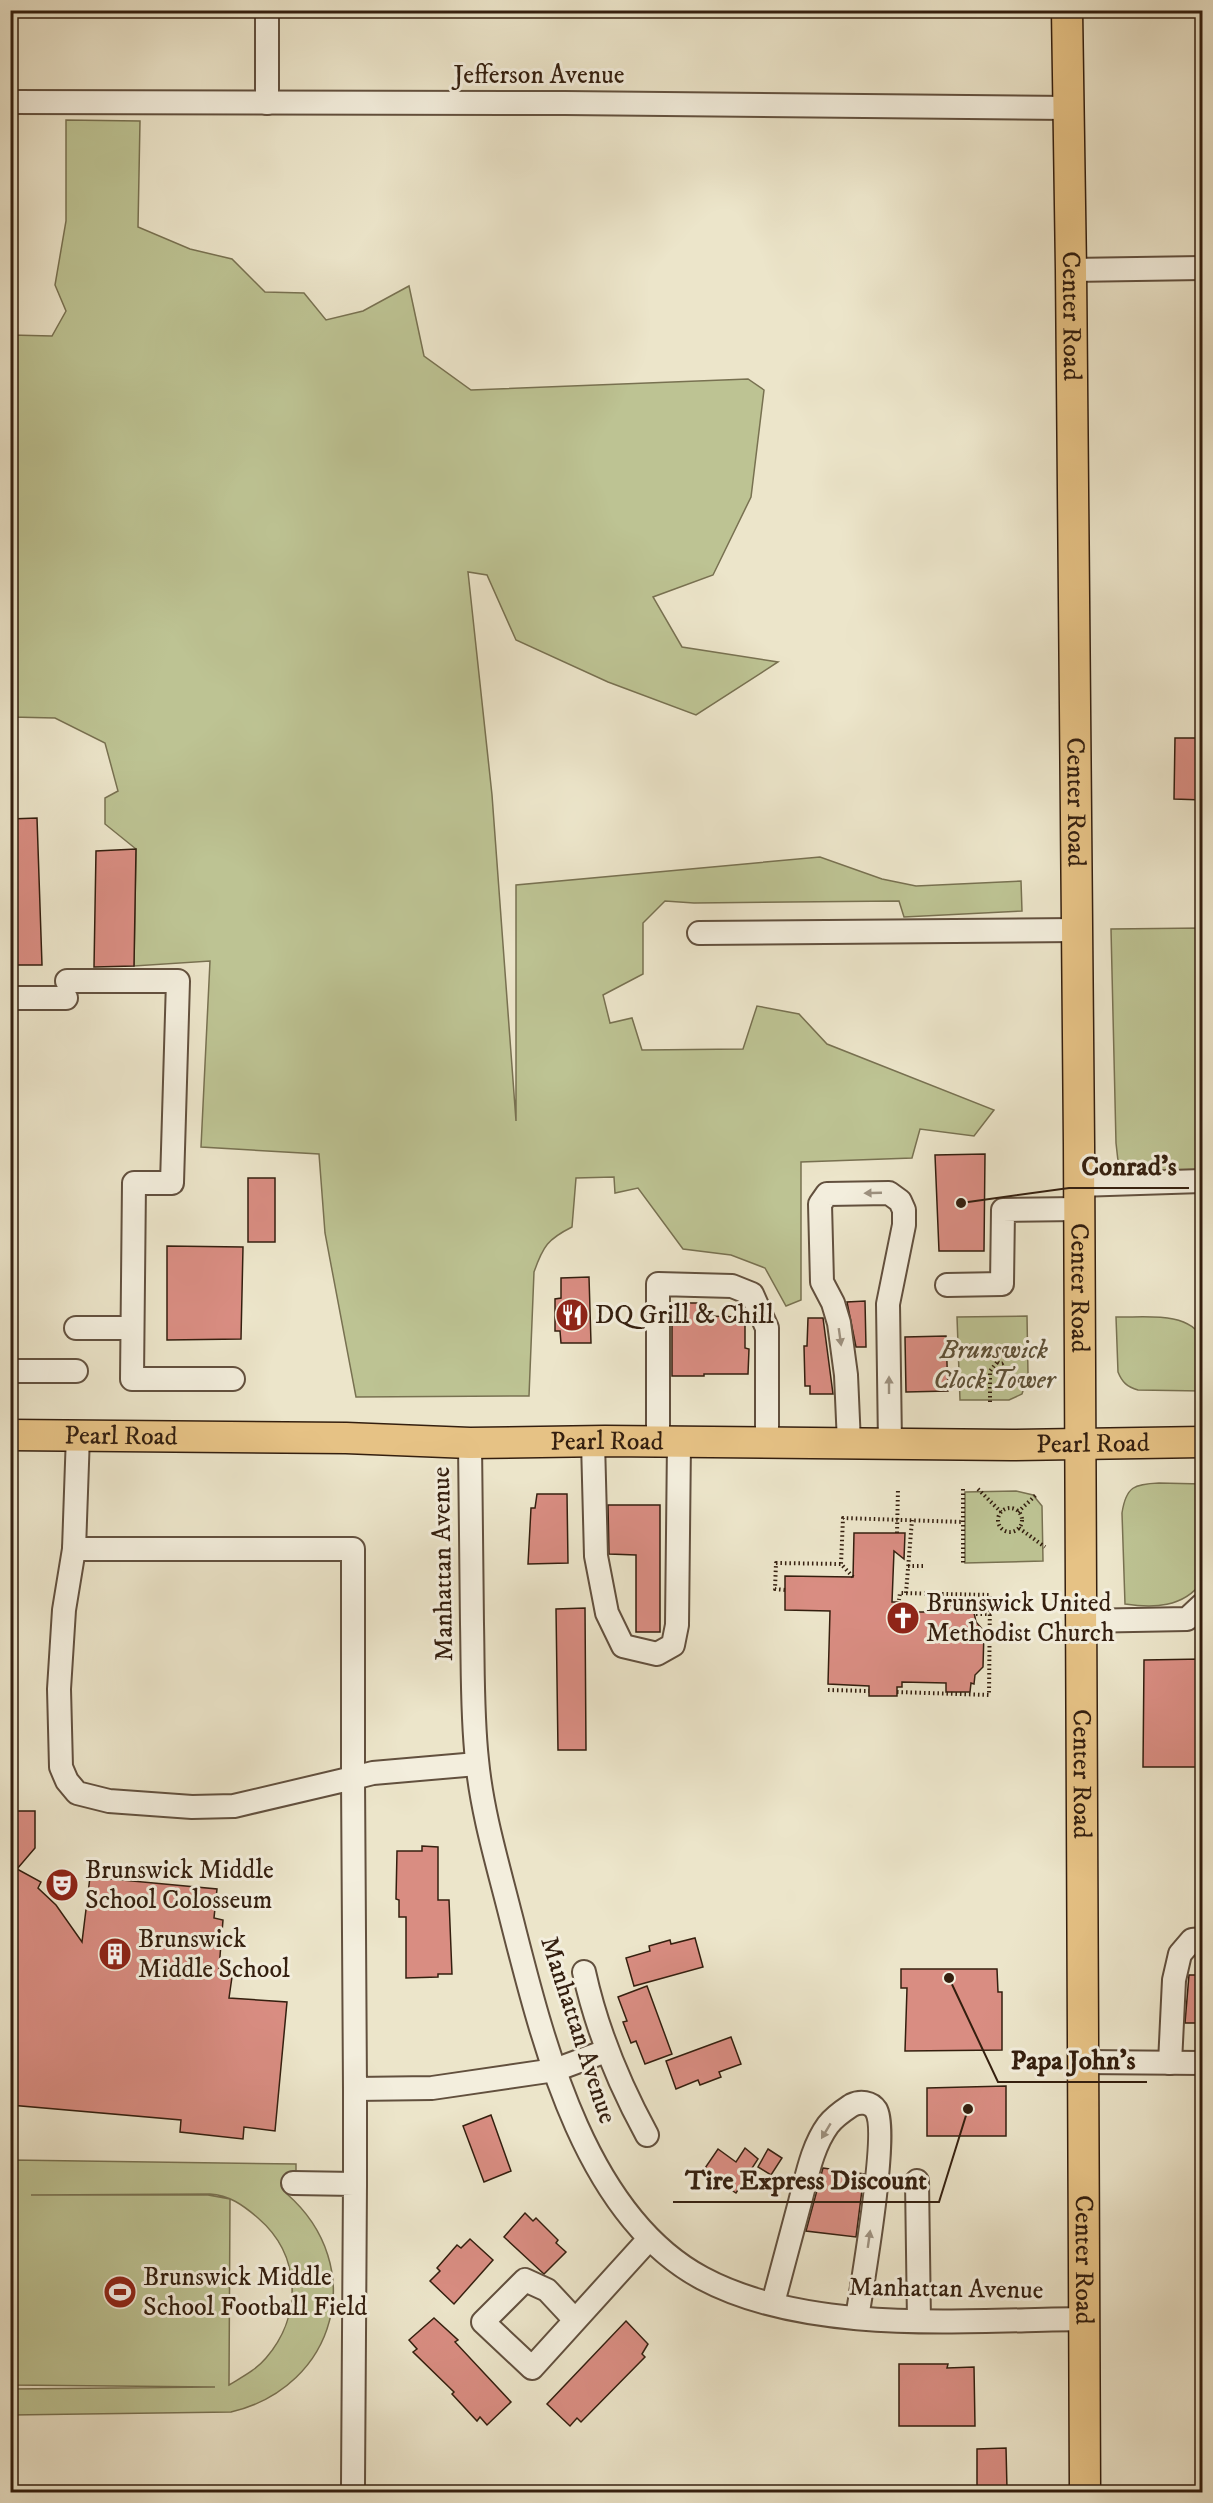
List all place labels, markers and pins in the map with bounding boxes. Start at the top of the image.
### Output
callout: Conrad's [1069,1143,1189,1188]
restaurant icon: DQ Grill & Chill [554,1297,590,1333]
place label: DQ Grill & Chill [595,1299,774,1332]
place label: Brunswick United Methodist Church [926,1587,1115,1650]
church icon: Brunswick United Methodist Church [885,1600,921,1636]
place label: Brunswick Middle School Colosseum [85,1854,274,1917]
theatre icon: Brunswick Middle School Colosseum [44,1867,80,1903]
place label: Brunswick Middle School [138,1923,290,1986]
building icon: Brunswick Middle School [97,1936,133,1972]
callout: Papa John's [998,2037,1147,2082]
callout: Tire Express Discount [673,2157,939,2202]
place label: Brunswick Middle School Football Field [143,2261,367,2324]
sports icon: Brunswick Middle School Football Field [102,2274,138,2310]

